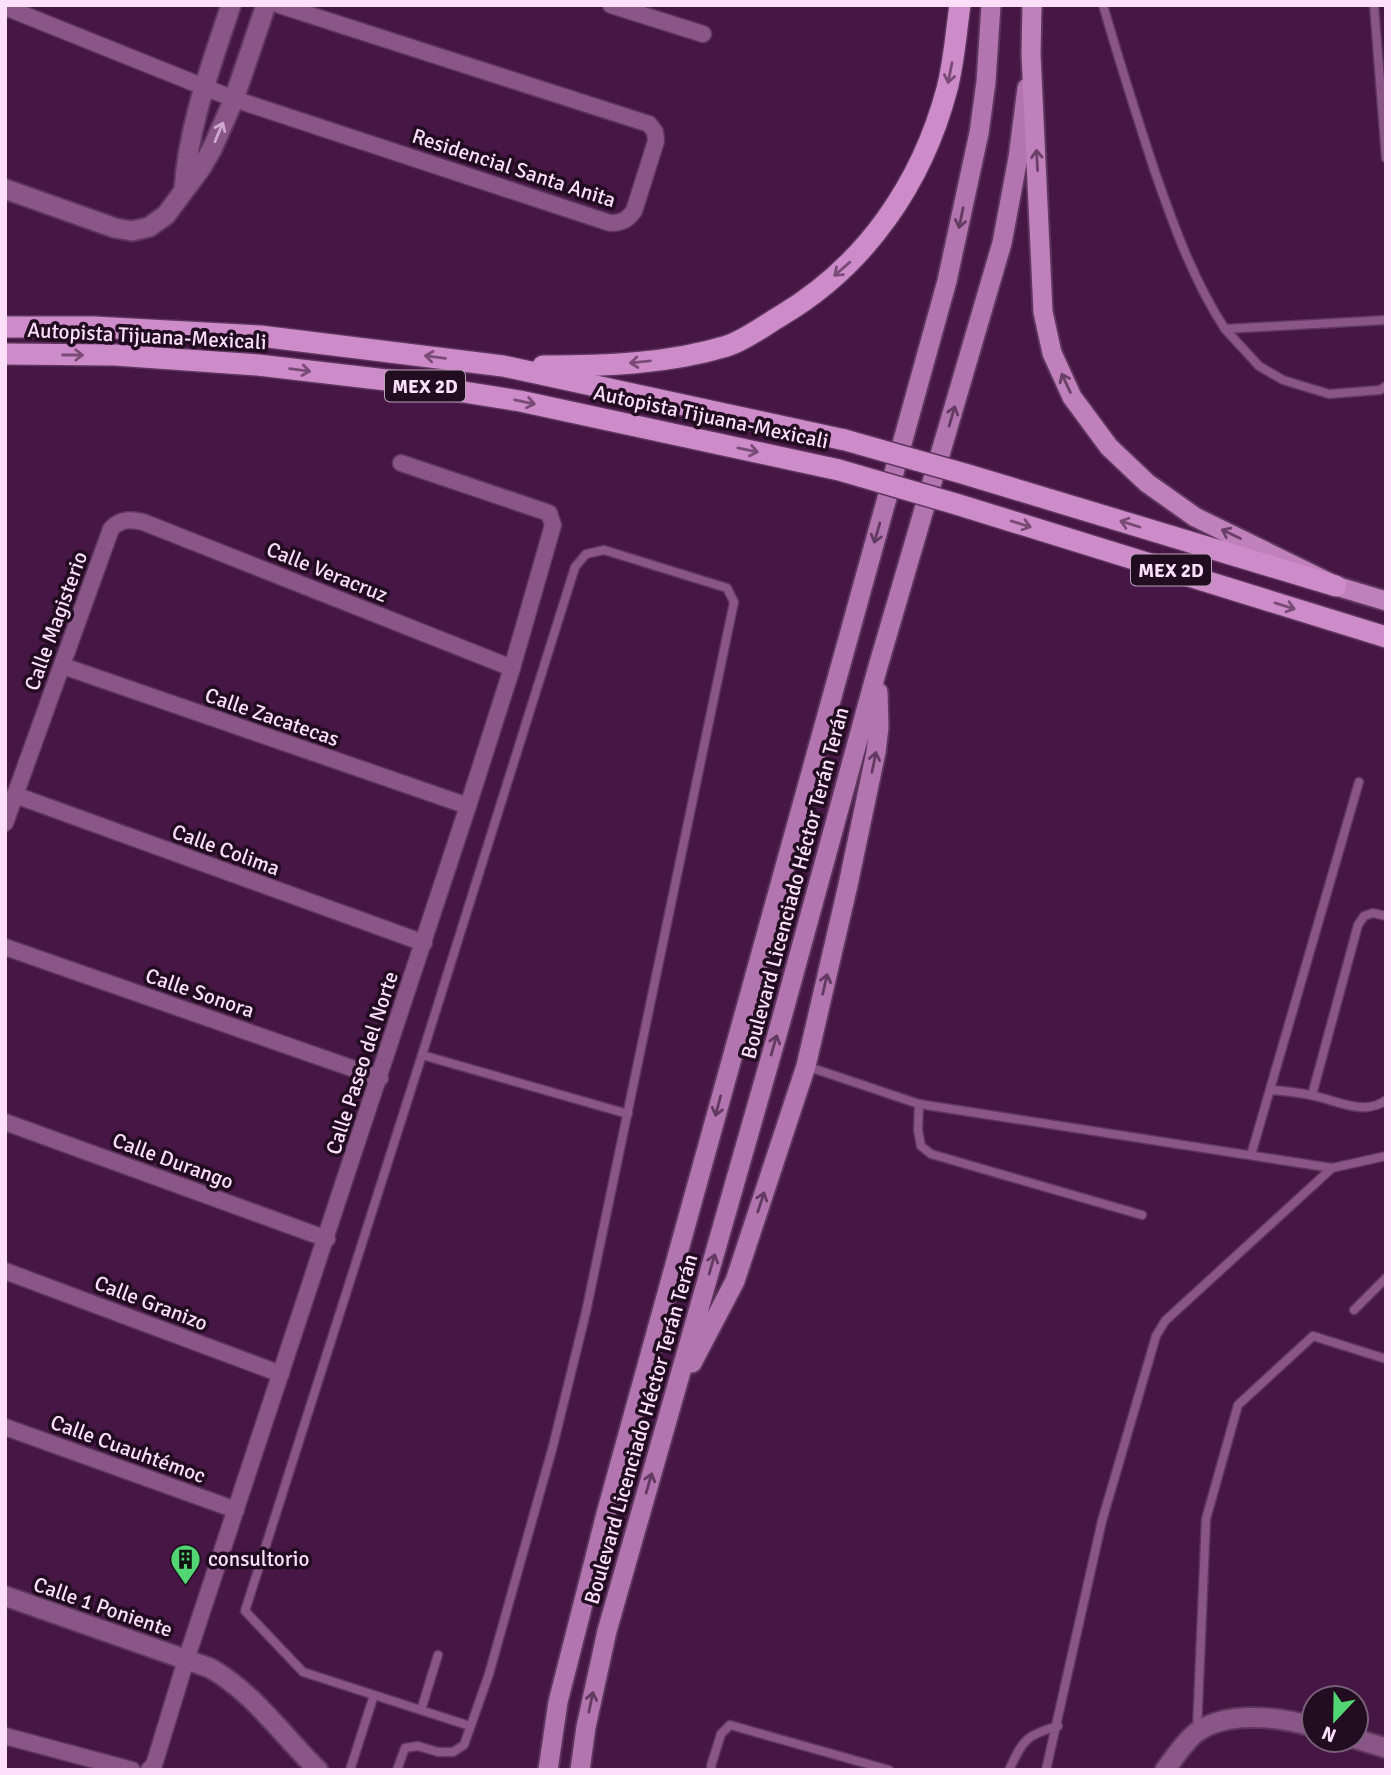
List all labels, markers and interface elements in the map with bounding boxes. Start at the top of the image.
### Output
one-way arrow [943,61,956,84]
one-way arrow [214,122,227,143]
street label: Residencial Santa Anita [409,123,619,213]
one-way arrow [1030,149,1043,172]
one-way arrow [953,206,967,229]
one-way arrow [833,261,851,277]
street label: Autopista Tijuana-Mexicali [27,317,267,355]
one-way arrow [62,348,85,362]
one-way arrow [425,351,447,364]
one-way arrow [630,355,652,368]
one-way arrow [289,363,311,376]
road number: MEX 2D [385,370,465,402]
one-way arrow [1059,373,1072,395]
street label: Autopista Tijuana-Mexicali [591,379,831,455]
one-way arrow [513,396,536,410]
one-way arrow [946,406,959,428]
one-way arrow [736,444,759,457]
one-way arrow [1119,516,1141,529]
one-way arrow [1010,518,1032,531]
one-way arrow [870,521,883,544]
one-way arrow [1221,527,1242,540]
street label: Calle Veracruz [263,536,391,608]
street label: Calle Magisterio [19,548,93,694]
road number: MEX 2D [1131,554,1211,586]
one-way arrow [1274,600,1296,613]
street label: Calle Zacatecas [202,682,342,752]
street label: Boulevard Licenciado Héctor Terán Terán [735,704,855,1062]
one-way arrow [868,751,881,774]
street label: Calle Colima [169,818,283,882]
street label: Calle Sonora [142,962,258,1024]
street label: Calle Paseo del Norte [320,968,404,1158]
one-way arrow [819,973,833,996]
one-way arrow [768,1034,781,1057]
one-way arrow [710,1095,723,1117]
street label: Calle Durango [109,1127,237,1195]
one-way arrow [756,1192,768,1214]
street label: Boulevard Licenciado Héctor Terán Terán [578,1251,704,1607]
one-way arrow [706,1253,719,1275]
street label: Calle Granizo [91,1270,211,1336]
street label: Calle Cuauhtémoc [47,1409,209,1489]
one-way arrow [644,1472,657,1494]
building icon: consultorio [168,1542,202,1586]
place label: consultorio [208,1546,309,1572]
street label: Calle 1 Poniente [30,1571,176,1643]
north arrow [1300,1684,1370,1754]
one-way arrow [584,1691,598,1714]
text: N [1318,1720,1340,1747]

